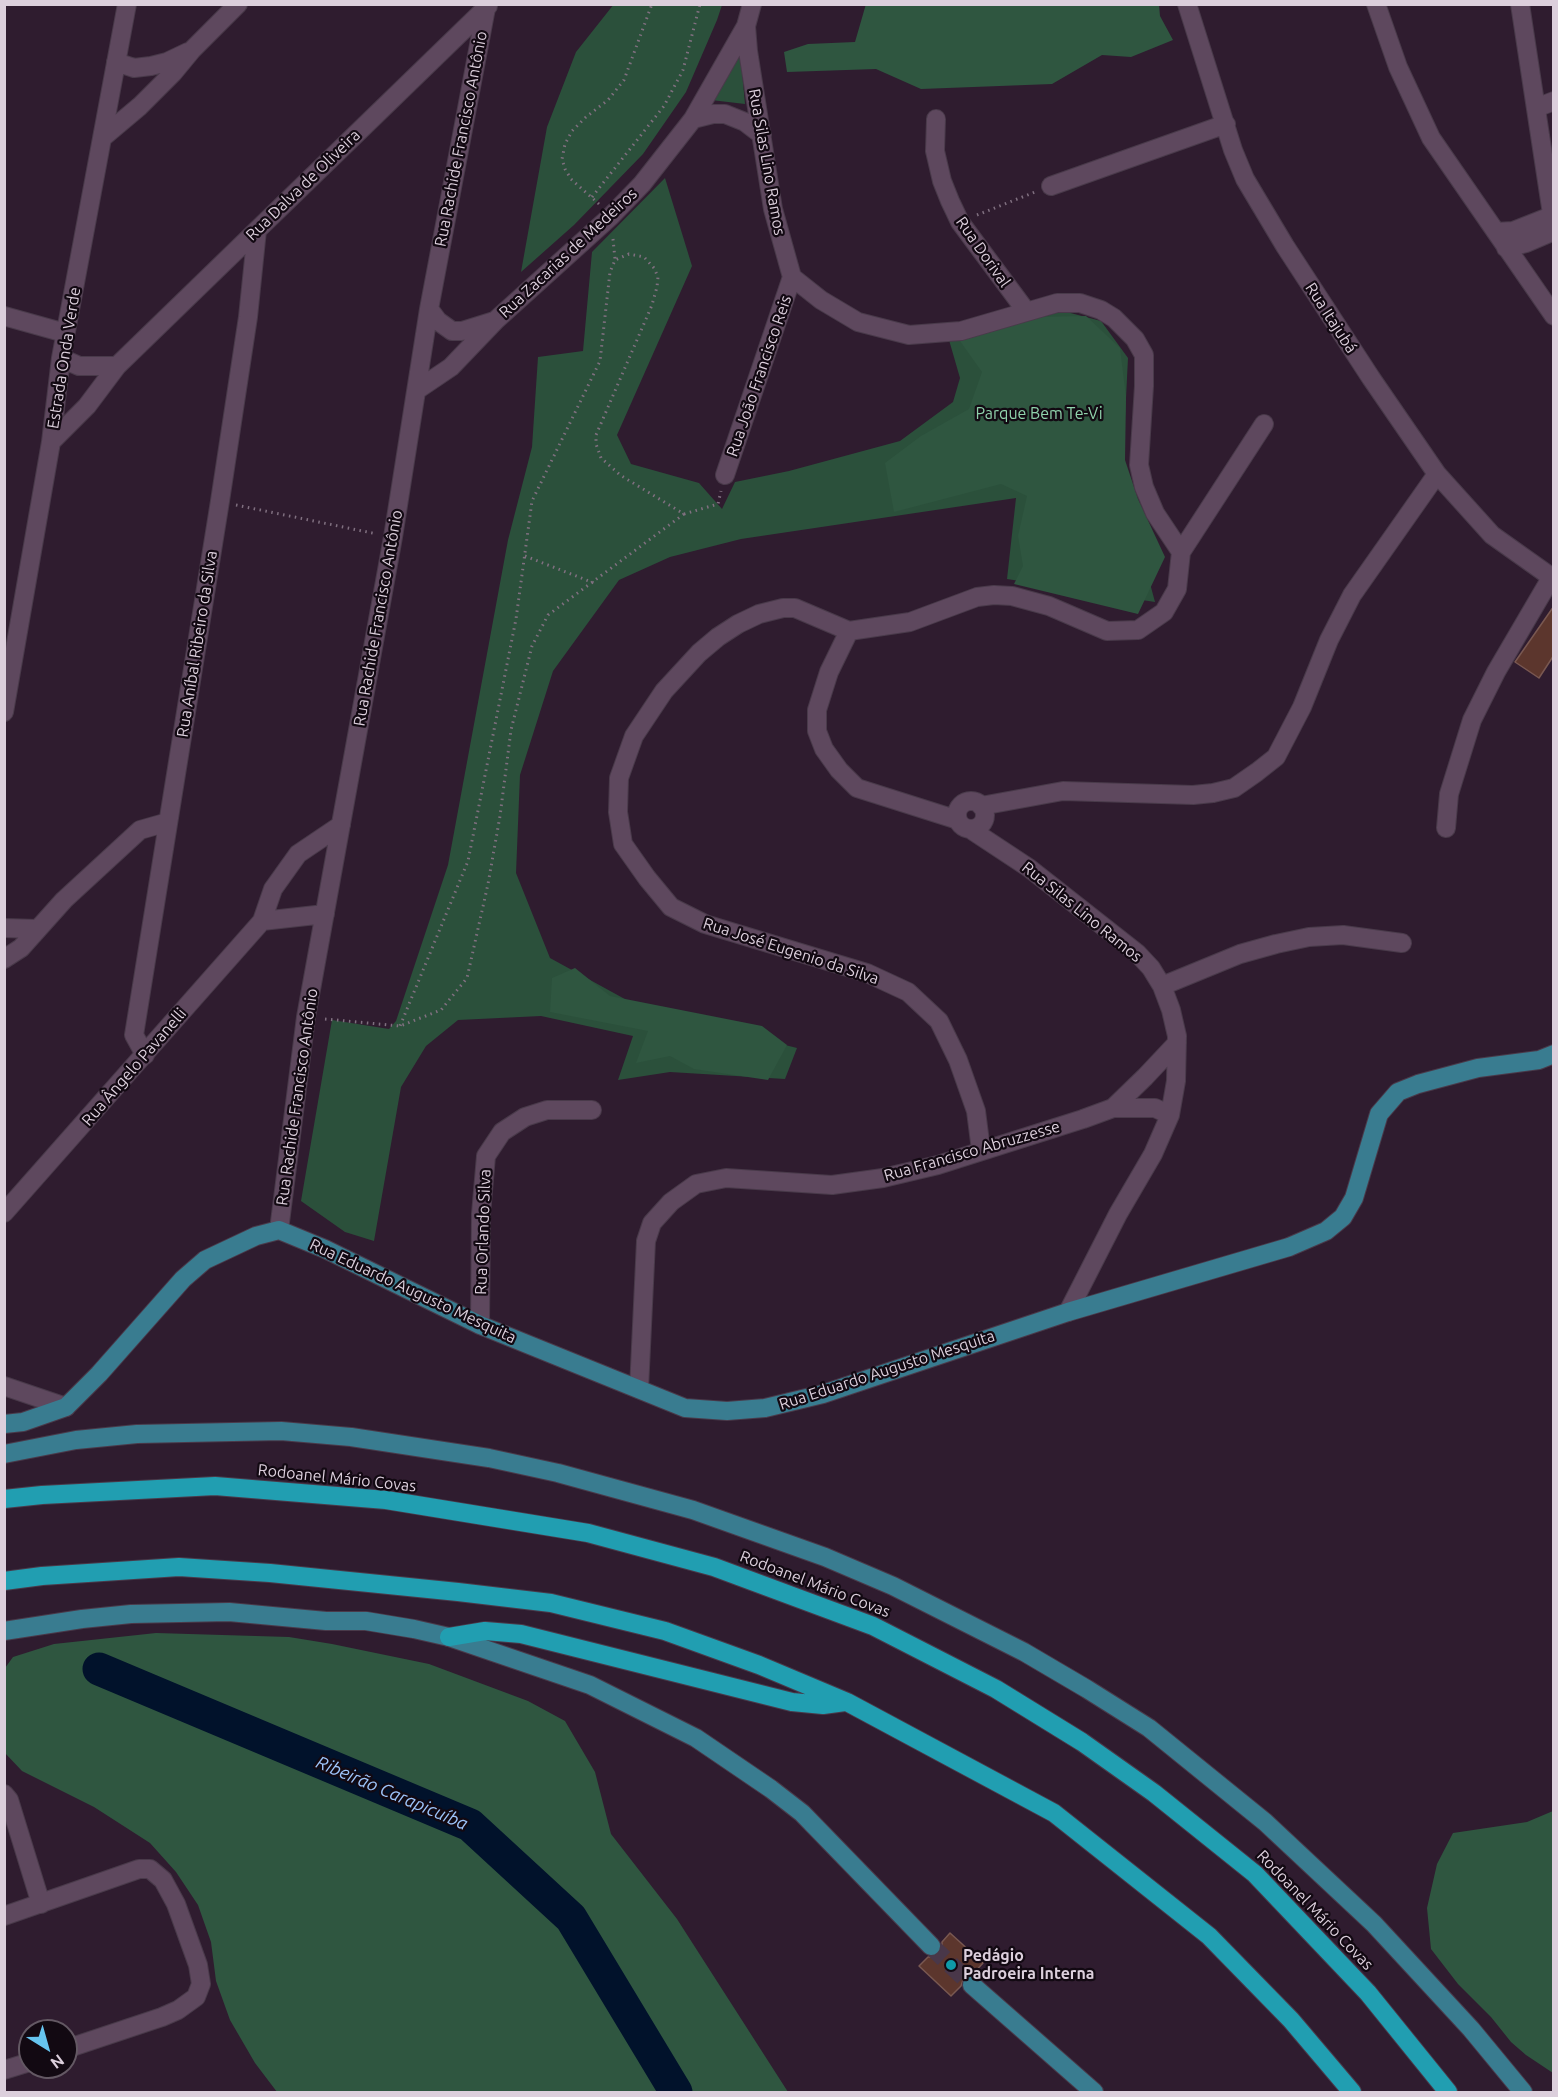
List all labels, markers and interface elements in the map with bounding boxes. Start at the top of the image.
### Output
street label: Rua Rachide Francisco Antônio [431,30,491,248]
street label: Rua Silas Lino Ramos [745,87,789,237]
street label: Rua Dalva de Oliveira [242,125,364,245]
street label: Rua Zacarias de Medeiros [495,184,641,322]
street label: Rua Dorival [952,213,1014,291]
street label: Rua Itajubá [1301,279,1361,357]
street label: Estrada Onda Verde [43,286,85,430]
street label: Rua João Francisco Reis [722,293,796,459]
park label: Parque Bem Te-Vi [975,404,1103,424]
street label: Rua Rachide Francisco Antônio [350,508,406,728]
street label: Rua Aníbal Ribeiro da Silva [173,549,221,739]
street label: Rua Silas Lino Ramos [1018,858,1146,966]
street label: Rua José Eugenio da Silva [701,914,881,988]
street label: Rua Rachide Francisco Antônio [272,987,322,1207]
street label: Rua Ângelo Pavanelli [78,1004,190,1130]
street label: Rua Francisco Abruzzesse [882,1117,1062,1185]
street label: Rua Orlando Silva [471,1169,495,1295]
street label: Rua Eduardo Augusto Mesquita [307,1235,519,1347]
street label: Rua Eduardo Augusto Mesquita [777,1326,997,1414]
street label: Rodoanel Mário Covas [257,1460,417,1496]
street label: Rodoanel Mário Covas [737,1547,893,1621]
water label: Ribeirão Carapicuíba [313,1751,471,1835]
street label: Rodoanel Mário Covas [1253,1846,1377,1974]
place label: Pedágio Padroeira Interna [963,1946,1094,1984]
marker: Pedágio Padroeira Interna [944,1958,958,1972]
north arrow [18,2019,78,2079]
text: N [47,2051,68,2073]

